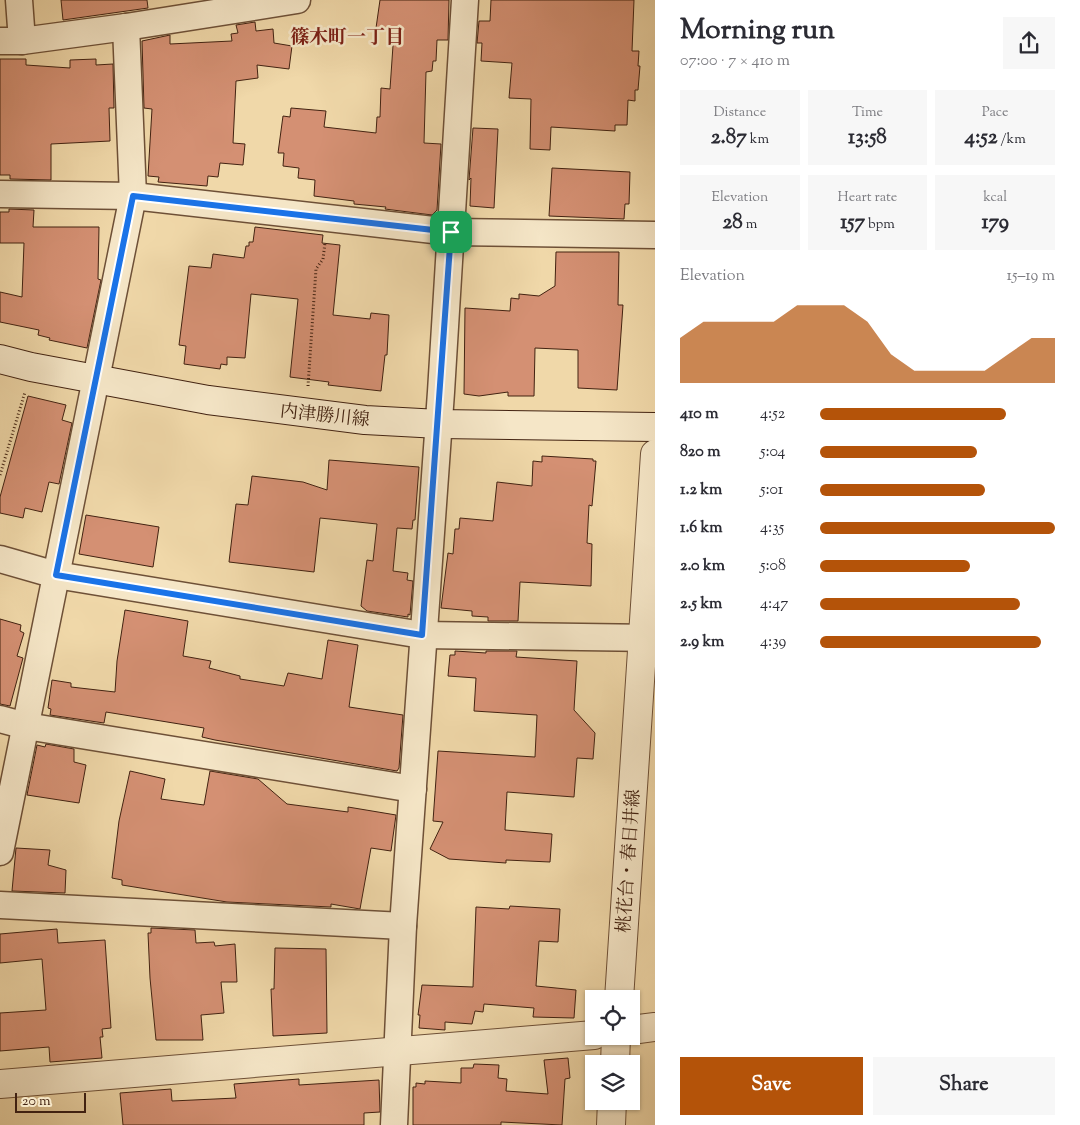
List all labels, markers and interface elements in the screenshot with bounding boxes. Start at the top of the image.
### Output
text: Morning run [680,11,835,51]
button: share [1003,17,1055,69]
district label: 篠木町一丁目 [290,25,404,52]
text: 07:00 · 7 × 410 m [680,50,790,73]
text: Distance [713,103,766,123]
text: Time [852,103,883,123]
text: Pace [982,103,1009,123]
text: 2.87 [711,123,747,153]
text: 13:58 [848,123,887,153]
text: 4:52 [964,123,998,153]
text: km [747,130,769,150]
text: /km [998,130,1026,150]
text: Elevation [711,188,768,208]
text: Heart rate [838,188,897,208]
text: kcal [983,188,1007,208]
text: 28 [722,208,743,238]
text: 157 [840,208,865,238]
text: 179 [981,208,1009,238]
pin [430,211,472,253]
text: m [743,215,757,235]
text: bpm [865,215,895,235]
icon: arrive [437,218,465,246]
text: Elevation [680,265,745,288]
text: 15–19 m [1007,265,1055,288]
street label: 内津勝川線 [279,399,371,435]
text: 410 m [680,403,718,426]
text: 4:52 [760,403,785,426]
text: 820 m [680,441,720,464]
text: 5:04 [760,441,785,464]
text: 1.2 km [680,479,722,502]
text: 5:01 [760,479,783,502]
text: 1.6 km [680,517,722,540]
text: 4:35 [760,517,784,540]
text: 2.0 km [680,555,725,578]
text: 5:08 [760,555,786,578]
text: 2.5 km [680,593,722,616]
text: 4:47 [760,593,788,616]
text: 2.9 km [680,631,724,654]
text: 4:39 [760,631,786,654]
street label: 桃花台・春日井線 [612,788,648,934]
map controls [585,990,640,1110]
button: locate [585,990,640,1045]
button: layers [585,1055,640,1110]
button: Save [680,1057,863,1115]
button: Share [873,1057,1055,1115]
scale bar [15,1090,86,1113]
text: 20 m [22,1092,51,1112]

